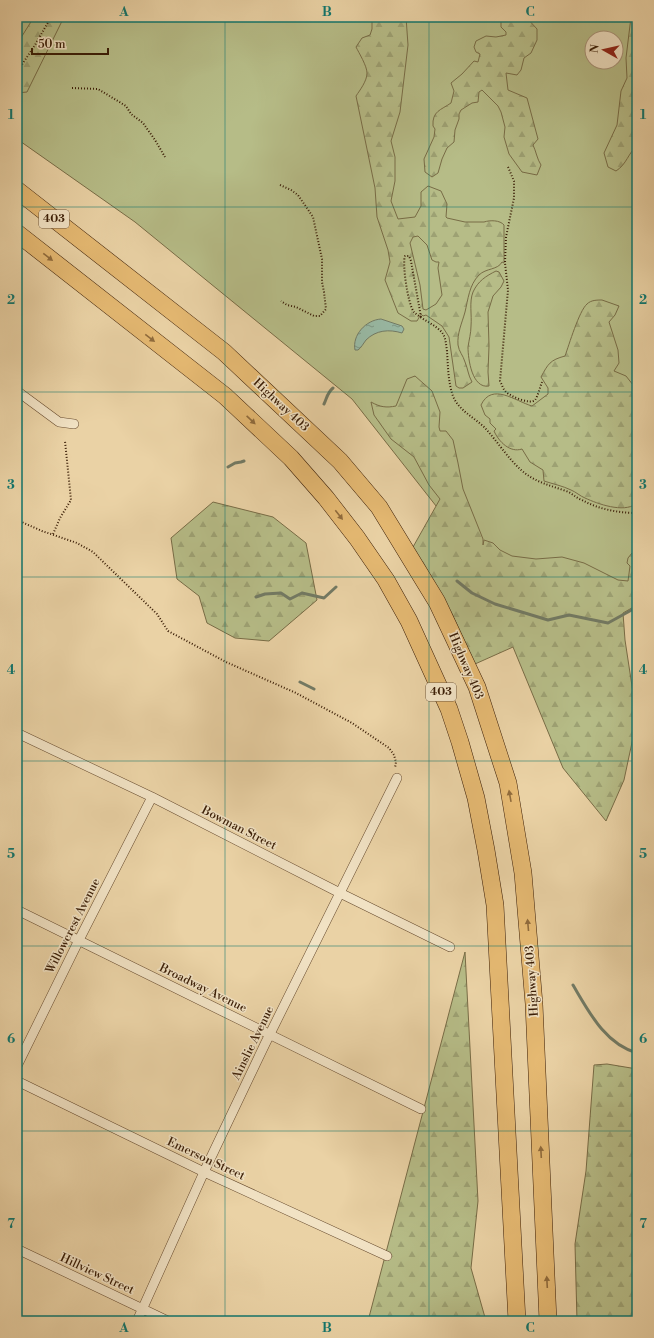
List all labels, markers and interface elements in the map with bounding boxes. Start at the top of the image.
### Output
text: A [118,4,129,20]
text: B [322,4,332,20]
text: C [525,4,535,20]
scale bar [32,30,108,56]
north arrow [584,30,624,70]
text: 50 m [38,37,66,52]
text: N [588,43,603,54]
text: 1 [8,107,15,123]
text: 1 [640,107,647,123]
road number: 403 [39,210,69,228]
one-way arrow [42,253,53,262]
text: 2 [7,292,15,308]
text: 2 [639,292,647,308]
one-way arrow [145,333,156,342]
street label: Highway 403 [250,375,312,435]
one-way arrow [246,415,255,424]
text: 3 [7,477,15,493]
text: 3 [639,477,647,493]
one-way arrow [335,509,343,520]
street label: Highway 403 [445,630,487,702]
text: 4 [7,662,16,678]
text: 4 [639,662,648,678]
road number: 403 [426,683,456,701]
one-way arrow [507,790,513,802]
street label: Bowman Street [198,802,280,854]
text: 5 [7,846,15,862]
text: 5 [639,846,647,862]
street label: Willowcrest Avenue [42,876,104,977]
one-way arrow [524,919,531,931]
street label: Highway 403 [522,945,542,1017]
street label: Broadway Avenue [156,960,249,1016]
street label: Ainslie Avenue [228,1004,277,1083]
text: 6 [7,1031,15,1047]
text: 6 [639,1031,647,1047]
street label: Emerson Street [165,1134,248,1184]
one-way arrow [538,1145,544,1158]
text: 7 [7,1216,15,1232]
text: 7 [639,1216,647,1232]
street label: Hillview Street [58,1250,137,1298]
one-way arrow [543,1276,550,1288]
text: A [118,1320,129,1336]
text: B [322,1320,332,1336]
text: C [525,1320,535,1336]

